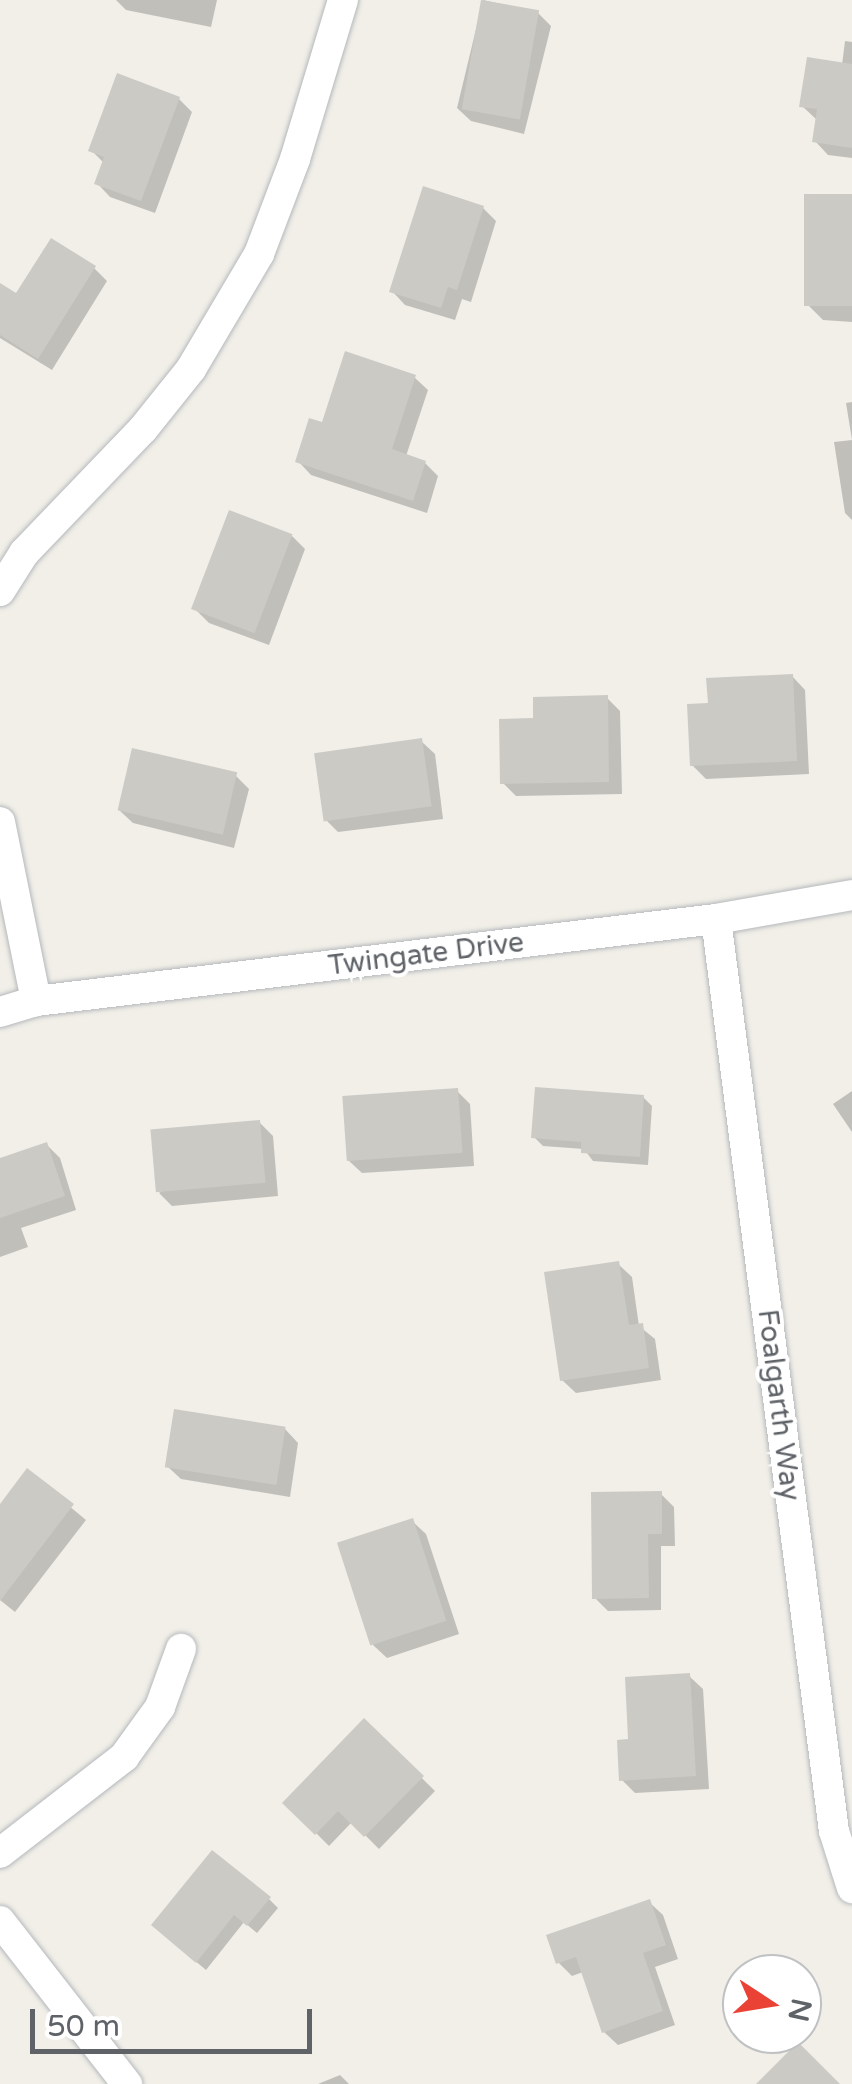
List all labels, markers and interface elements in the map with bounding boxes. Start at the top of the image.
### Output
street label: Twingate Drive [326,925,526,983]
street label: Foalgarth Way [751,1307,807,1503]
north arrow [722,1954,822,2054]
scale bar [35,1989,318,2051]
text: N [780,1995,818,2024]
text: 50 m [47,2008,120,2045]

